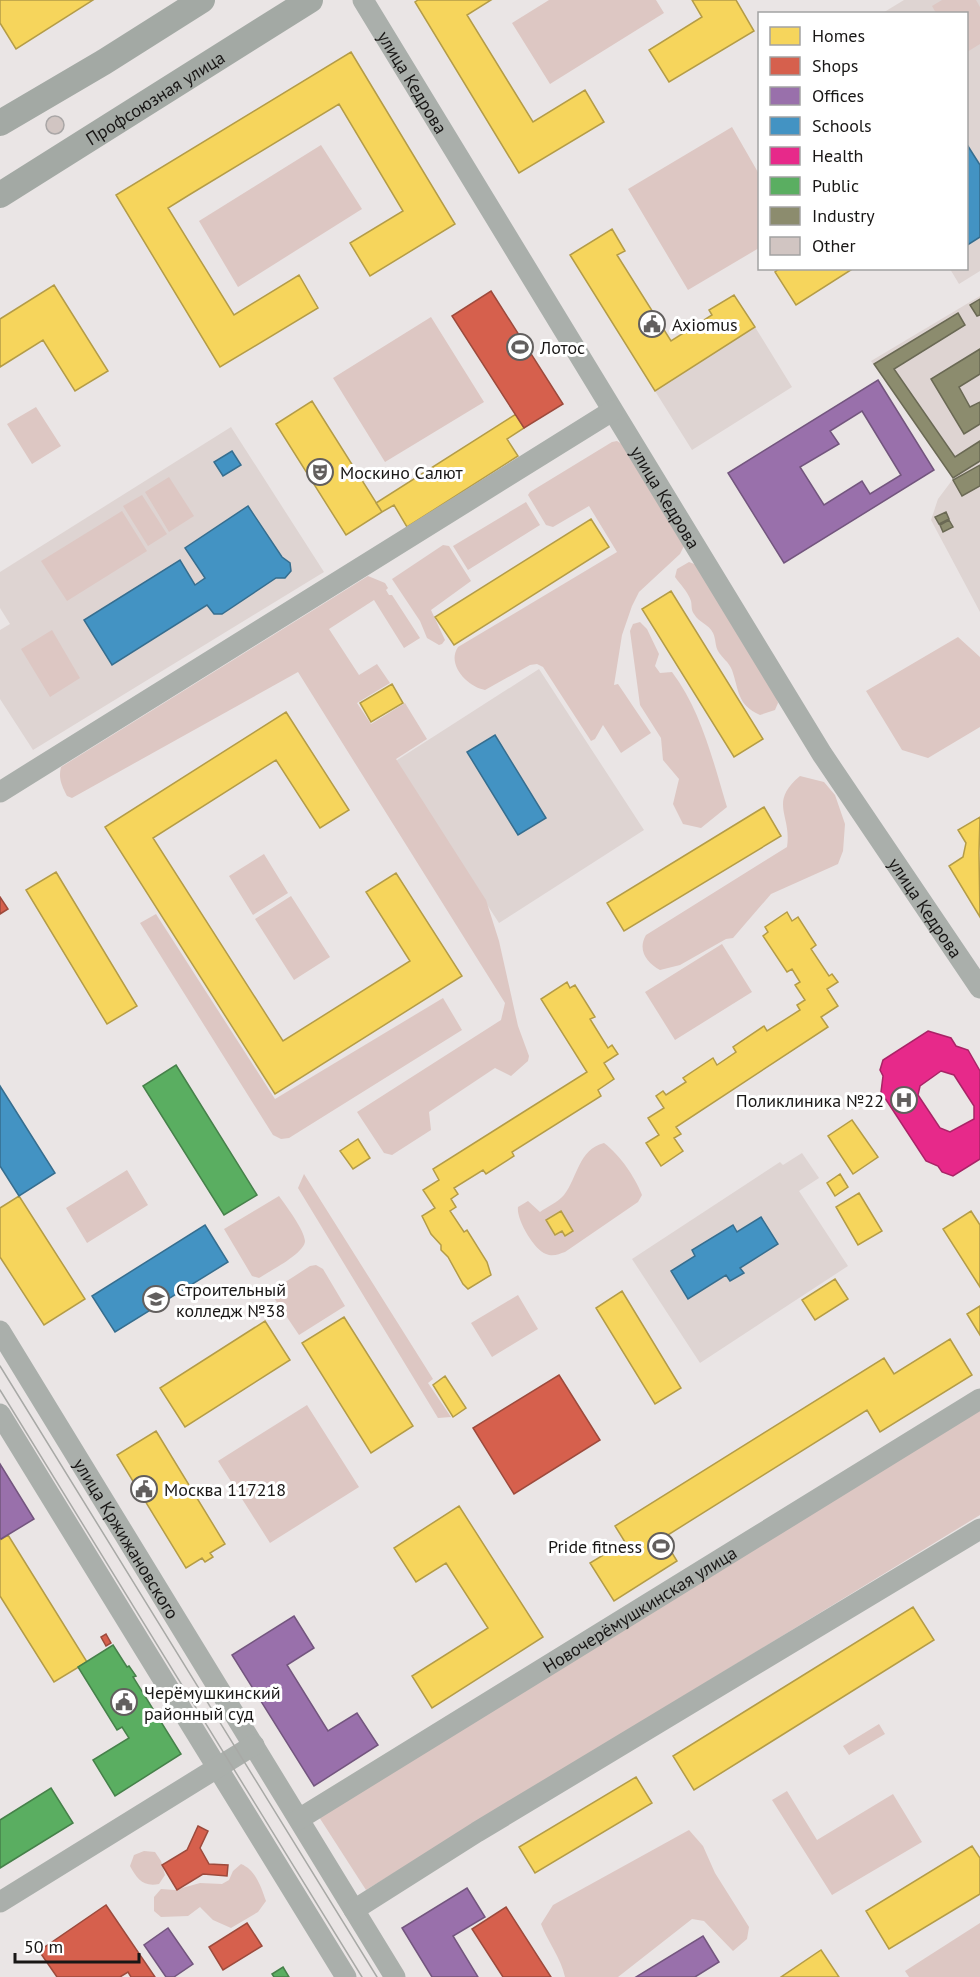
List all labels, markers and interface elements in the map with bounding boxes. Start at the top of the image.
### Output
legend [758,12,968,270]
text: Homes [812,24,865,47]
street label: улица Кедрова [373,26,453,138]
street label: Профсоюзная улица [81,45,229,150]
text: Shops [812,54,858,77]
text: Offices [812,84,864,107]
text: Schools [812,114,872,137]
text: Health [812,144,863,167]
text: Public [812,174,859,197]
text: Industry [812,204,875,227]
text: Other [812,234,856,257]
public building icon: Axiomus [637,309,667,339]
place label: Axiomus [672,313,738,336]
sports icon: Лотос [505,332,535,362]
place label: Лотос [539,336,585,359]
street label: улица Кедрова [626,441,706,553]
theatre icon: Москино Салют [305,457,335,487]
place label: Москино Салют [340,461,464,484]
street label: улица Кедрова [884,853,968,962]
hospital icon: Поликлиника №22 [889,1085,919,1115]
place label: Поликлиника №22 [736,1089,884,1112]
place label: Строительный колледж №38 [176,1278,286,1322]
school or university icon: Строительный колледж №38 [141,1284,171,1314]
street label: улица Кржижановского [69,1454,185,1623]
public building icon: Москва 117218 [129,1474,159,1504]
place label: Москва 117218 [164,1478,286,1501]
sports icon: Pride fitness [646,1531,676,1561]
place label: Pride fitness [548,1535,642,1558]
street label: Новочерёмушкинская улица [538,1541,741,1678]
place label: Черёмушкинский районный суд [144,1681,281,1725]
public building icon: Черёмушкинский районный суд [109,1687,139,1717]
scale bar [15,1926,140,1964]
text: 50 m [24,1935,63,1958]

